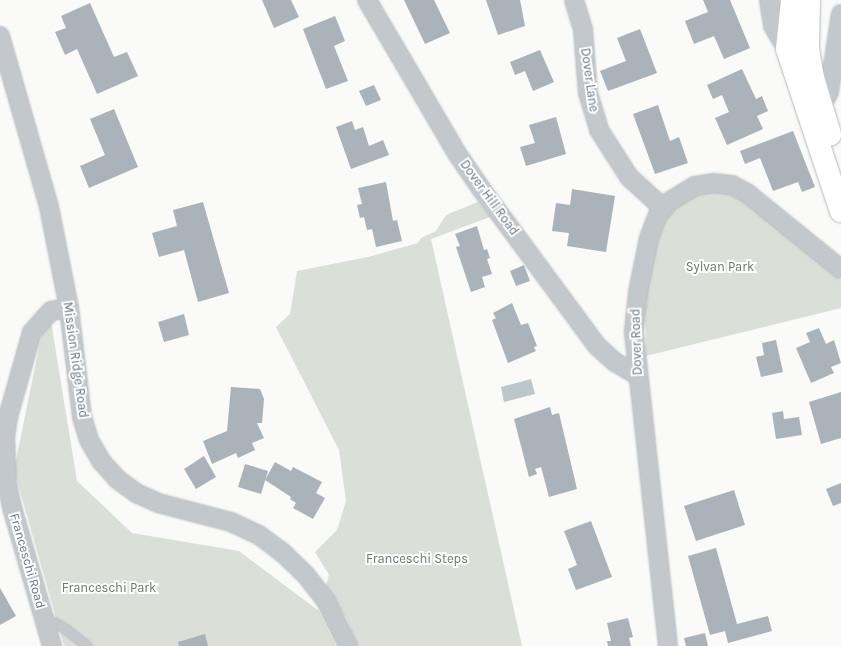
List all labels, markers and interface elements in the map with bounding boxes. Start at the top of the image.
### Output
street label: Dover Lane [577,47,601,113]
street label: Dover Hill Road [456,157,522,239]
park label: Sylvan Park [686,259,754,275]
street label: Mission Ridge Road [59,301,91,419]
street label: Dover Road [628,308,646,376]
street label: Franceschi Road [6,512,48,610]
park label: Franceschi Steps [366,551,468,567]
park label: Franceschi Park [62,580,156,596]

